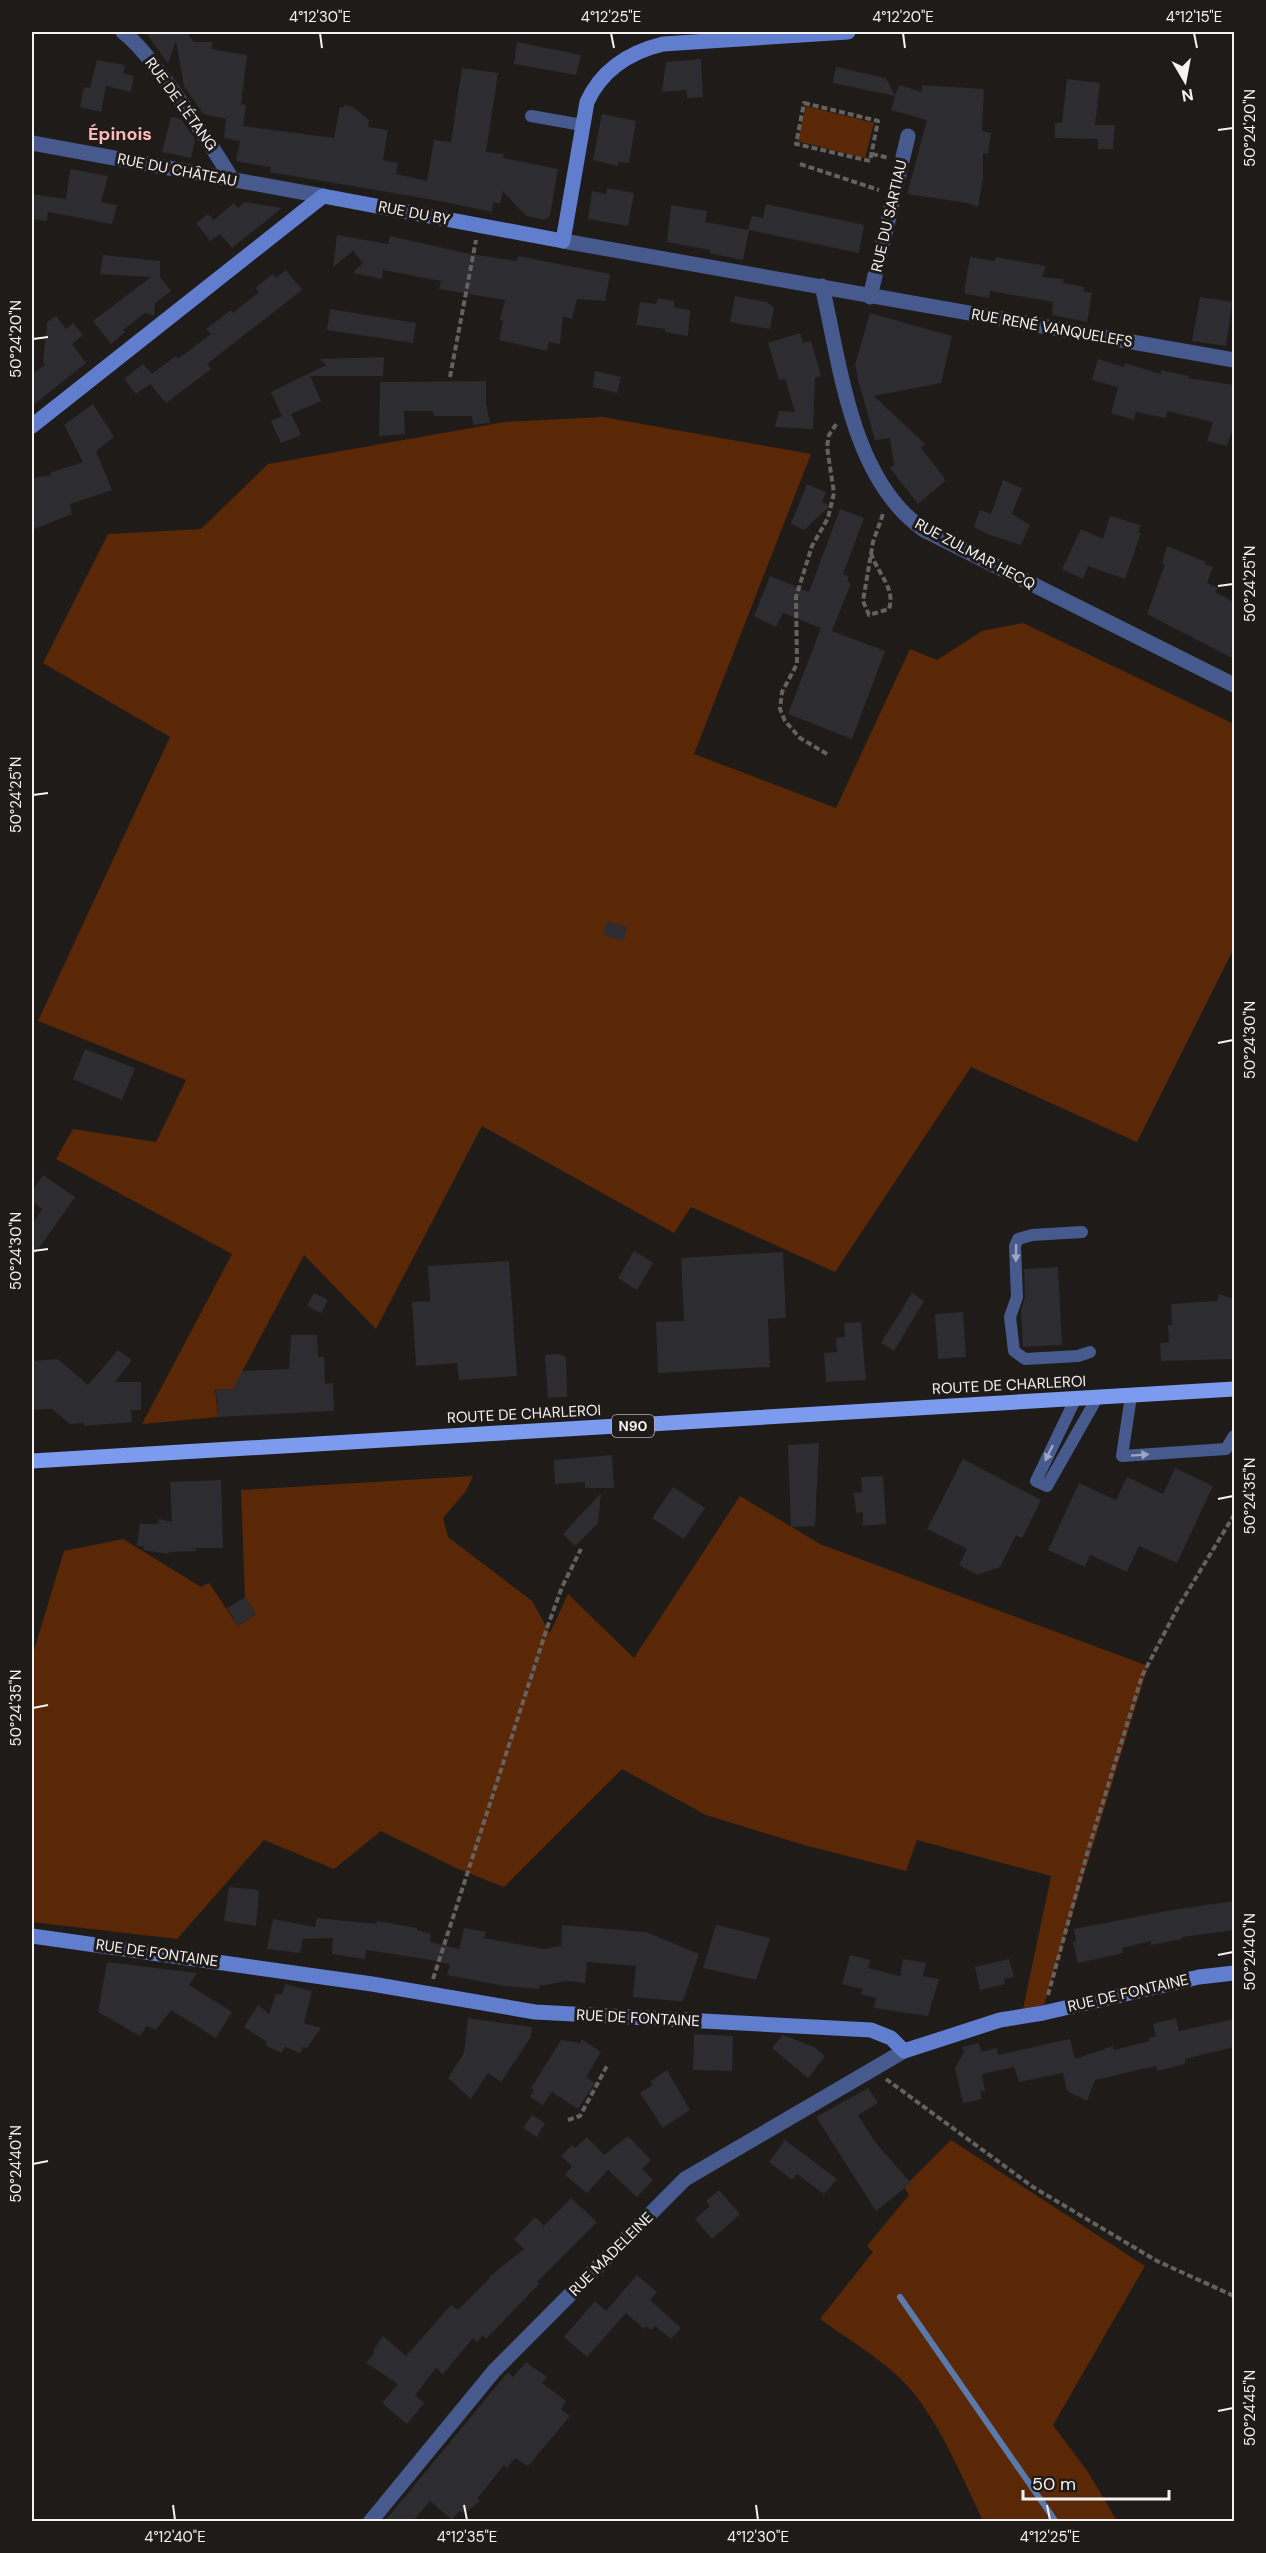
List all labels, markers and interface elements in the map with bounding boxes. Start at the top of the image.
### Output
text: 4°12'30"E [289,7,351,27]
text: 4°12'25"E [581,7,641,27]
text: 4°12'20"E [872,7,934,27]
text: 4°12'15"E [1166,7,1222,27]
north arrow [1155,51,1215,111]
street label: RUE DE L'ÉTANG [140,53,222,155]
text: N [1180,84,1195,107]
text: 50°24'20"N [1240,89,1260,167]
district label: Épinois [88,122,152,146]
street label: RUE DU CHÂTEAU [116,149,238,191]
street label: RUE DU SARTIAU [866,158,912,274]
street label: RUE DU BY [376,196,452,230]
text: 50°24'20"N [6,300,26,378]
street label: RUE RENÉ VANQUELEFS [970,304,1134,352]
street label: RUE ZULMAR HECQ [911,514,1039,594]
text: 50°24'25"N [1240,546,1260,622]
text: 50°24'25"N [6,757,26,833]
text: 50°24'30"N [1240,1001,1260,1079]
text: 50°24'30"N [6,1212,26,1290]
one-way arrow [1011,1244,1020,1263]
street label: ROUTE DE CHARLEROI [931,1371,1087,1399]
street label: ROUTE DE CHARLEROI [446,1400,602,1428]
road number: N90 [612,1415,654,1437]
one-way arrow [1045,1444,1054,1461]
one-way arrow [1131,1450,1150,1460]
text: 50°24'35"N [1240,1458,1260,1534]
text: 50°24'35"N [6,1670,26,1746]
text: 50°24'40"N [1240,1913,1260,1991]
street label: RUE DE FONTAINE [94,1935,220,1971]
street label: RUE DE FONTAINE [1066,1969,1190,2017]
street label: RUE DE FONTAINE [576,2005,700,2031]
text: 50°24'40"N [6,2125,26,2203]
street label: RUE MADELEINE [565,2208,657,2300]
text: 50°24'45"N [1240,2370,1260,2446]
scale bar [1023,2463,1168,2501]
text: 50 m [1032,2472,1076,2496]
text: 4°12'40"E [144,2527,206,2547]
text: 4°12'35"E [437,2527,497,2547]
text: 4°12'30"E [727,2527,789,2547]
text: 4°12'25"E [1020,2527,1080,2547]

